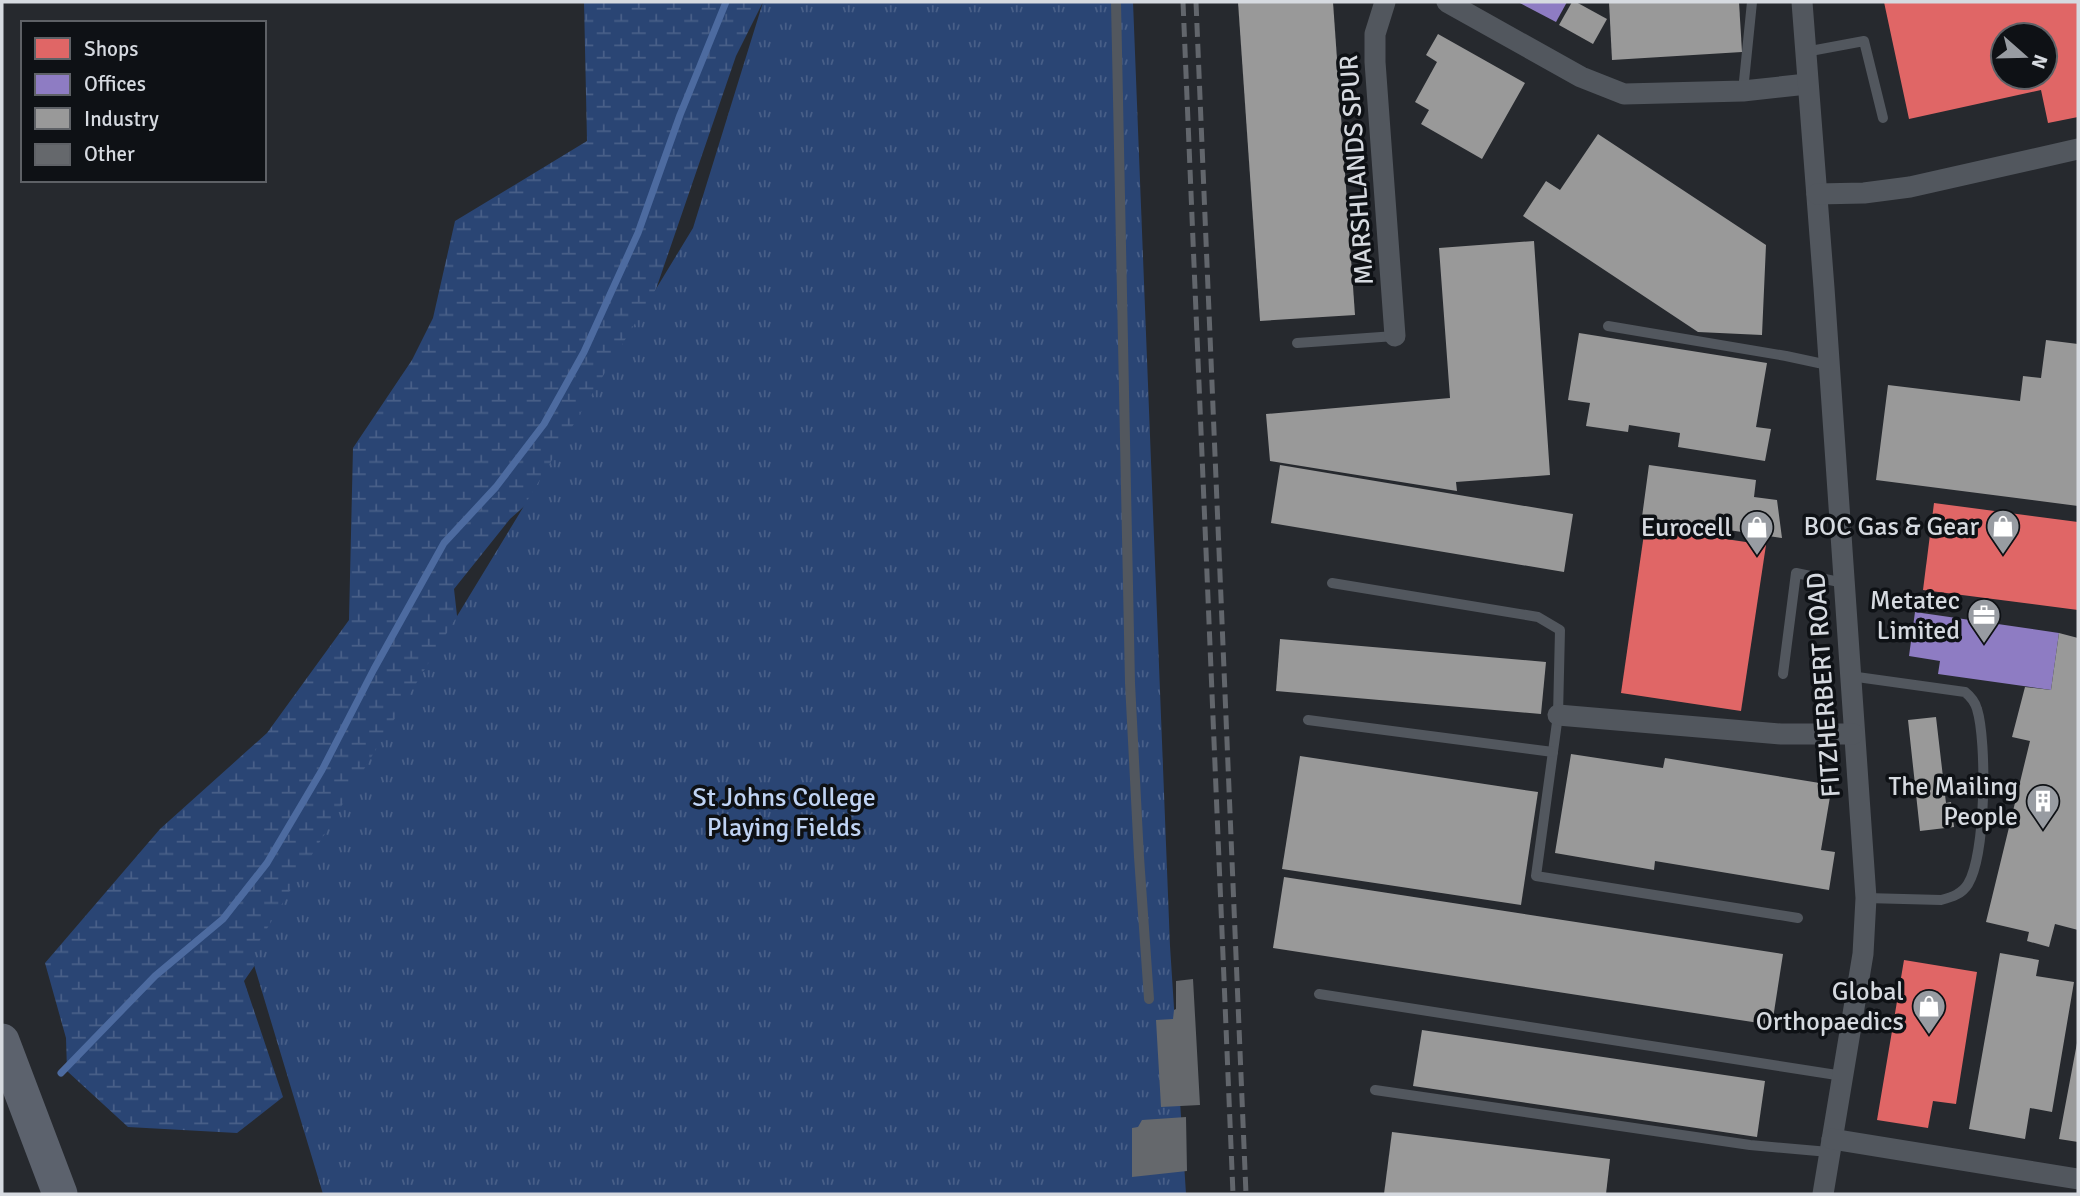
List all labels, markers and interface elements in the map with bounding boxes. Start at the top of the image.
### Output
legend [21,21,266,182]
north arrow [1989,21,2059,91]
text: Shops [84,36,138,62]
text: N [2025,51,2053,72]
street label: MARSHLANDS SPUR [1333,54,1381,286]
text: Offices [84,71,146,97]
text: Industry [84,106,159,132]
text: Other [84,141,135,167]
shop icon: BOC Gas & Gear [1984,507,2022,556]
shop icon: Eurocell [1738,508,1776,557]
place label: BOC Gas & Gear [1804,511,1979,543]
place label: Eurocell [1641,512,1732,544]
street label: FITZHERBERT ROAD [1800,571,1848,798]
place label: Metatec Limited [1870,585,1960,647]
office icon: Metatec Limited [1965,596,2003,645]
place label: The Mailing People [1889,771,2018,833]
park label: St Johns College Playing Fields [692,782,876,844]
building icon: The Mailing People [2024,782,2062,831]
place label: Global Orthopaedics [1756,976,1904,1038]
shop icon: Global Orthopaedics [1910,987,1948,1036]

